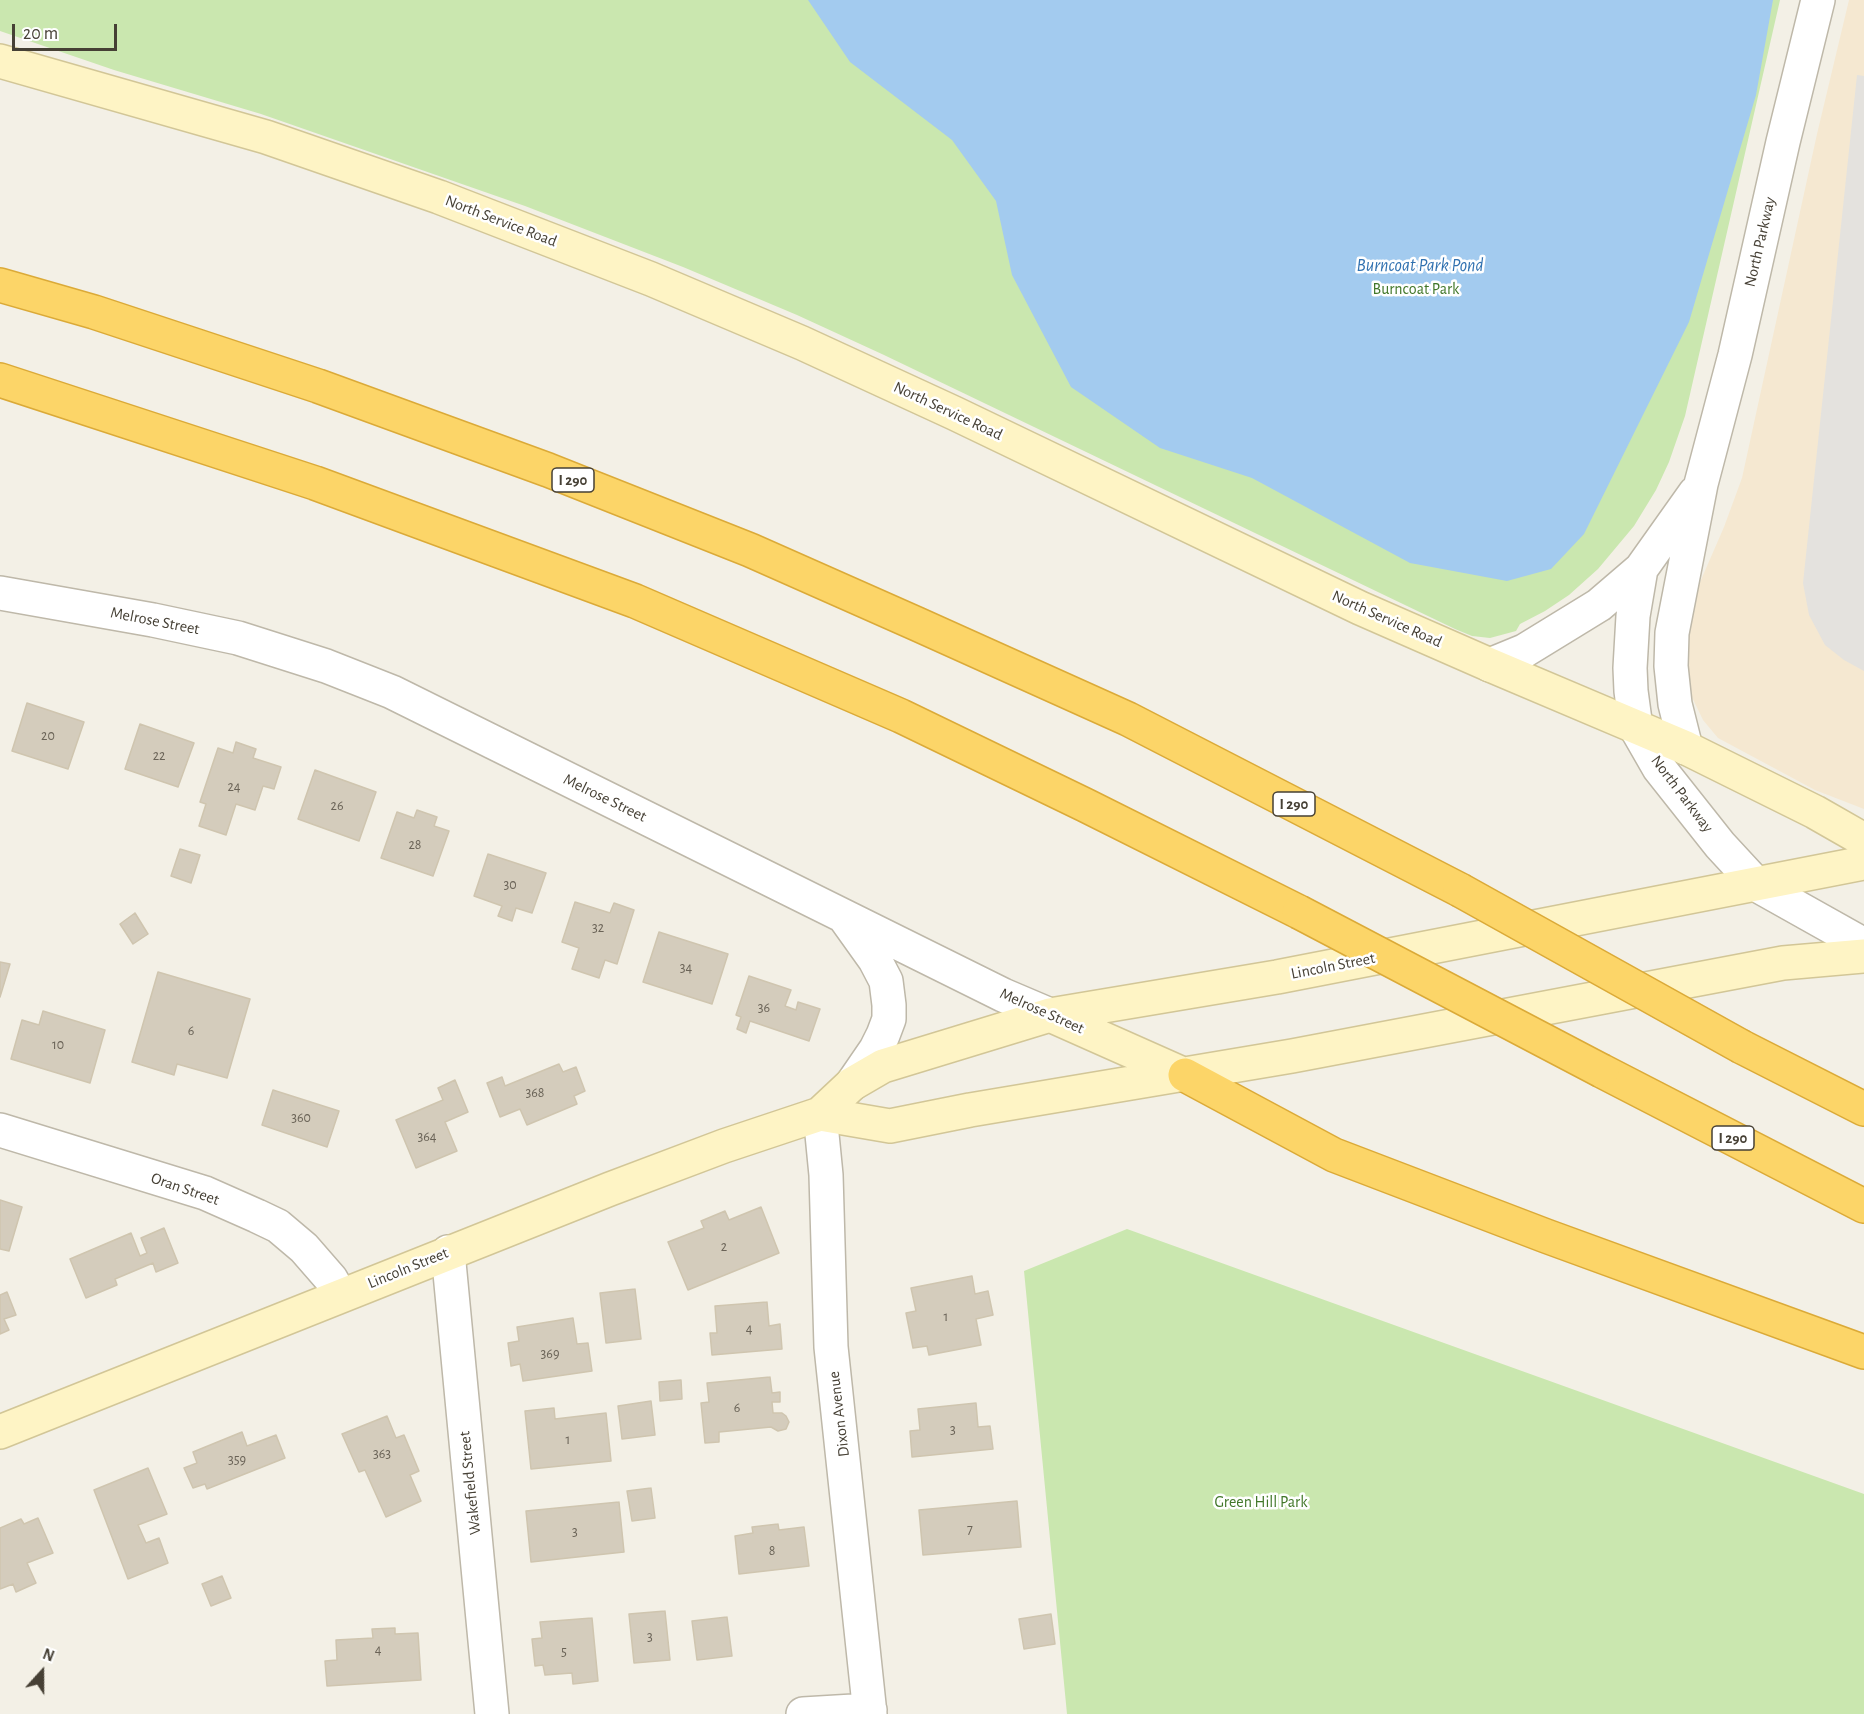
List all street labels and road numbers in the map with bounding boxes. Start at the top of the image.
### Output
street label: North Service Road [442,191,560,251]
street label: North Parkway [1740,195,1780,289]
street label: North Service Road [890,377,1006,445]
road number: I 290 [552,468,594,492]
street label: North Service Road [1329,586,1445,652]
street label: Melrose Street [109,603,201,639]
street label: North Parkway [1647,752,1717,836]
street label: Melrose Street [560,770,650,826]
road number: I 290 [1273,792,1315,816]
street label: Lincoln Street [1289,948,1377,984]
street label: Melrose Street [997,984,1087,1038]
road number: I 290 [1712,1126,1754,1150]
street label: Oran Street [148,1168,222,1210]
street label: Lincoln Street [365,1243,451,1293]
street label: Dixon Avenue [824,1370,854,1458]
street label: Wakefield Street [455,1430,485,1536]

